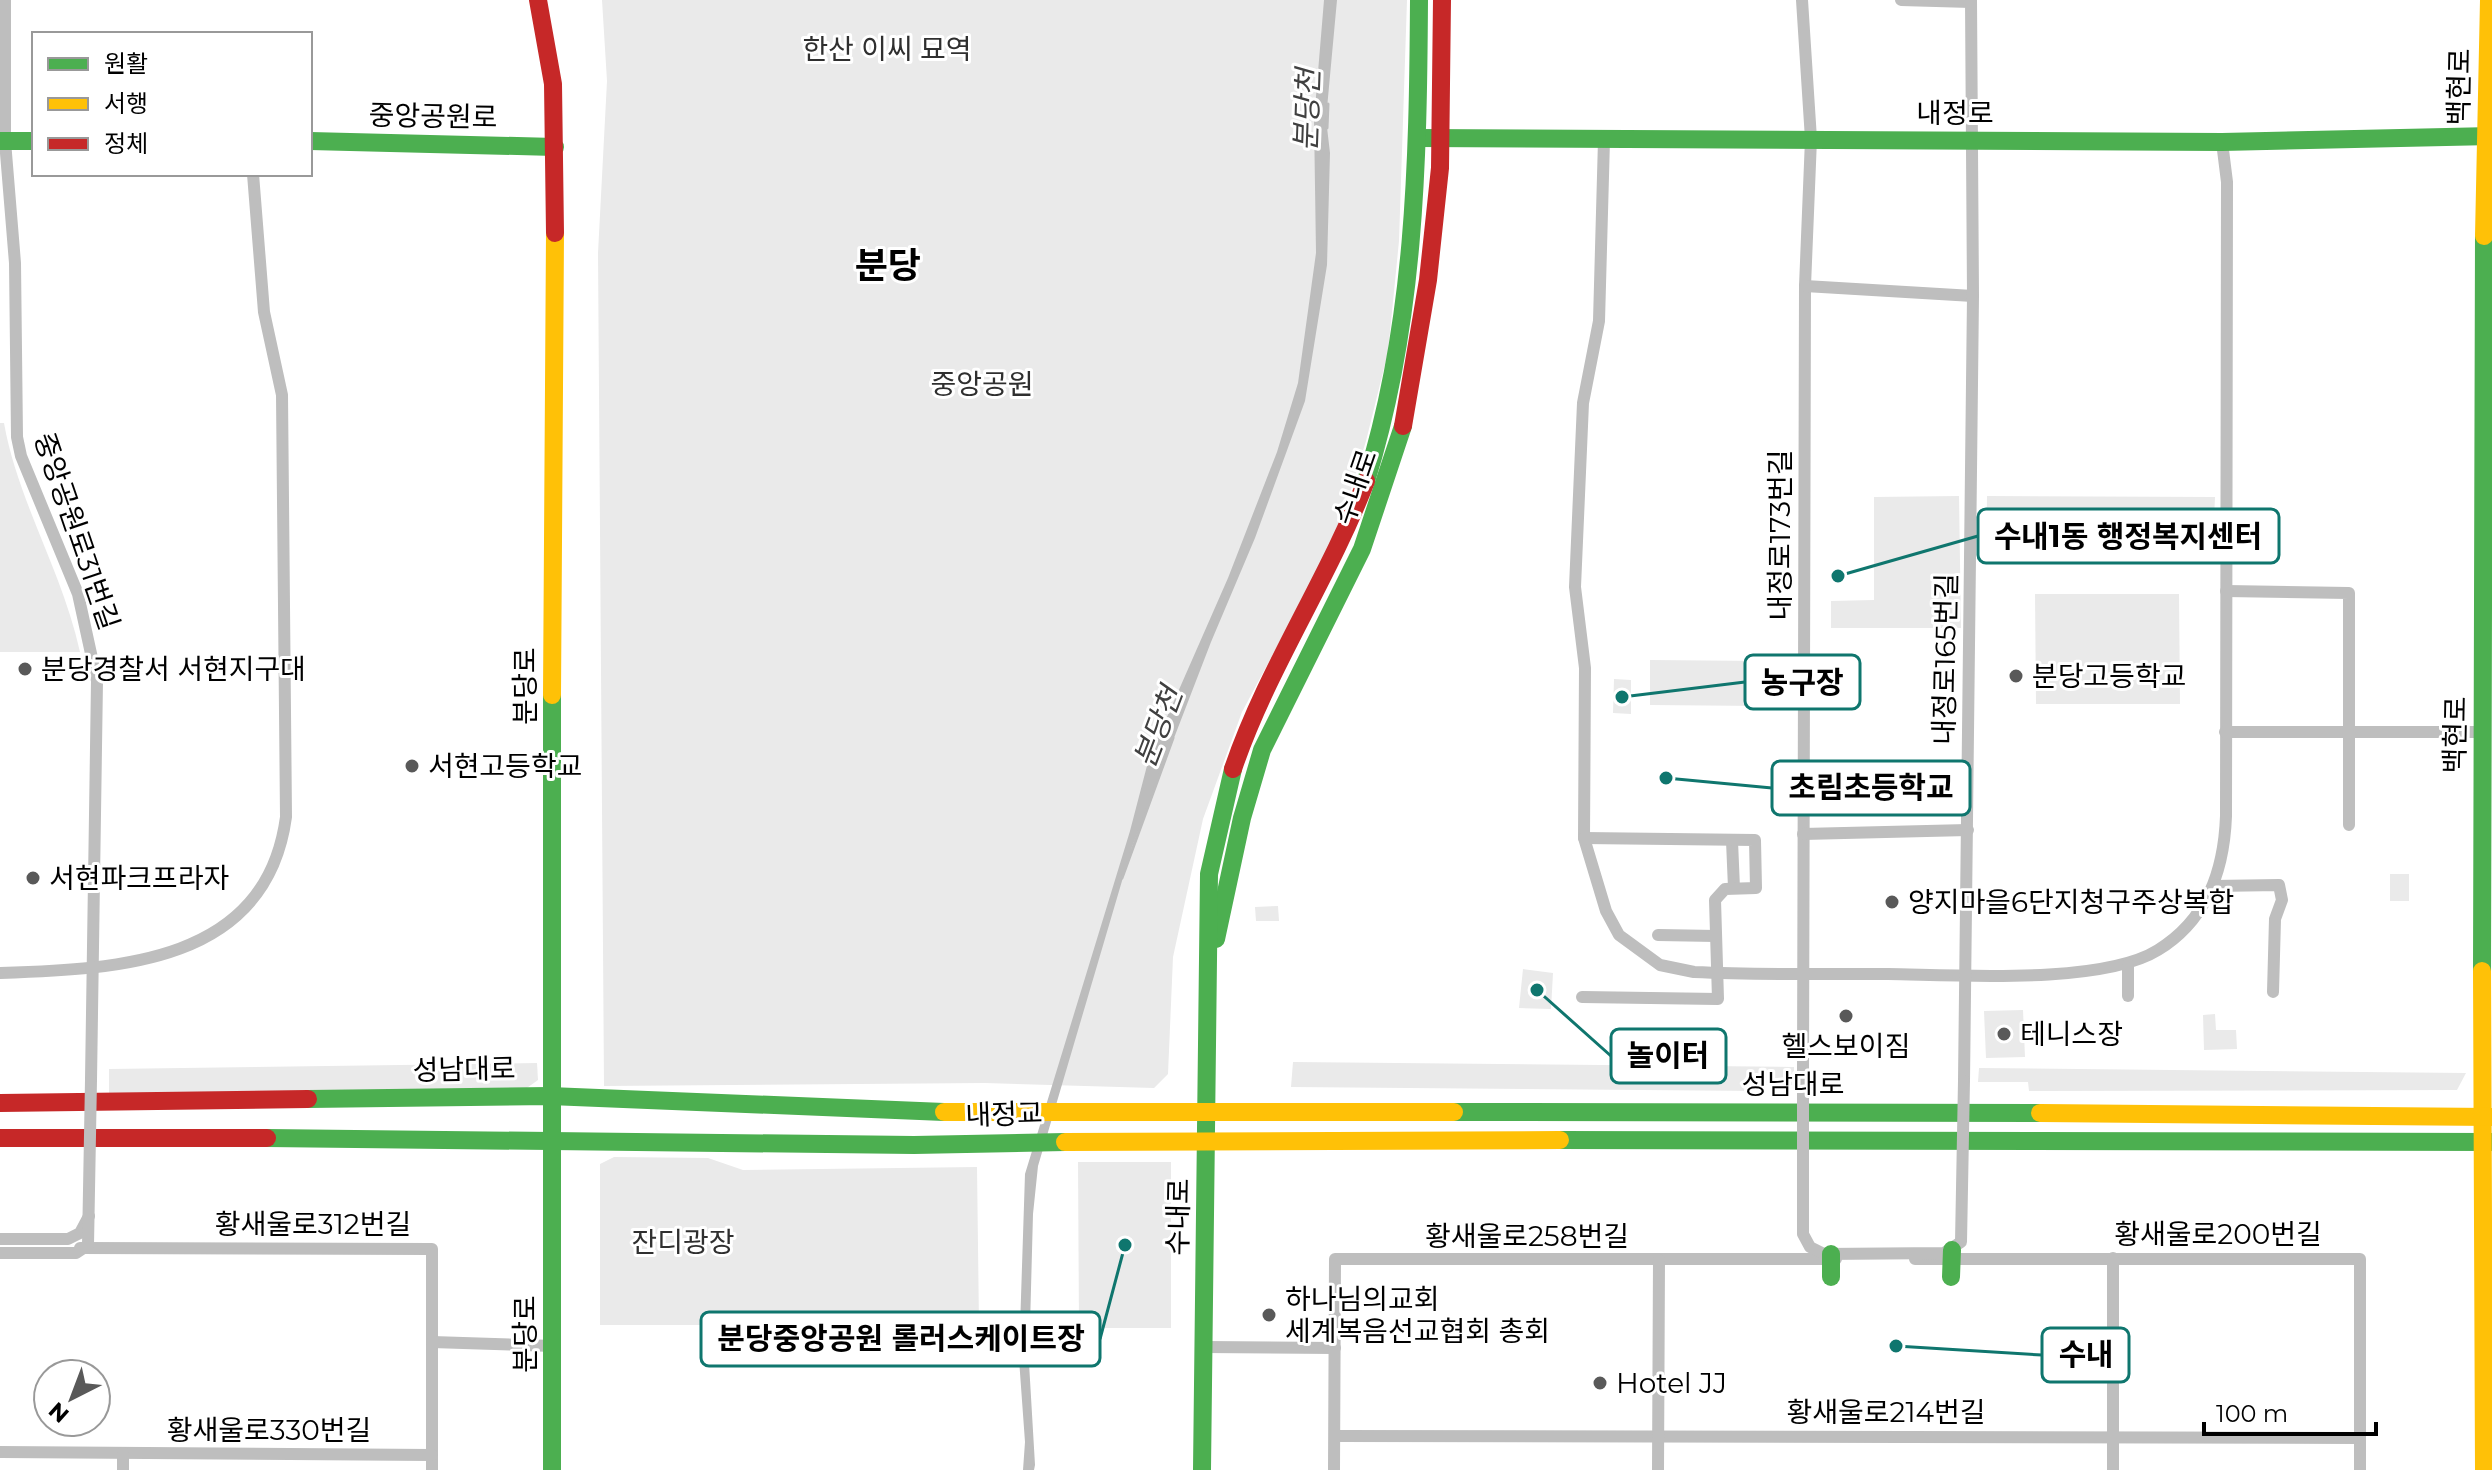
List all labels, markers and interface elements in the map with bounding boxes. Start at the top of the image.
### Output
legend [32,32,312,176]
park label: 한산 이씨 묘역 [802,32,972,66]
street label: 백현로 [2441,48,2477,126]
text: 원활 [104,49,148,78]
water label: 분당천 [1287,65,1327,152]
text: 서행 [104,89,148,118]
street label: 내정로 [1916,96,1994,130]
street label: 중앙공원로 [368,98,498,134]
text: 정체 [104,129,148,158]
district label: 분당 [855,243,921,287]
park label: 중앙공원 [930,367,1034,401]
street label: 중앙공원로31번길 [27,428,127,634]
street label: 수내로 [1326,445,1384,529]
street label: 내정로173번길 [1763,450,1797,620]
callout: 수내1동 행정복지센터 [1978,509,2279,563]
text: 수내1동 행정복지센터 [1994,518,2262,555]
street label: 내정로165번길 [1927,573,1963,745]
street label: 분당로 [508,647,542,725]
place label: 분당경찰서 서현지구대 [41,652,306,686]
callout: 농구장 [1745,655,1860,709]
place label: 분당고등학교 [2032,659,2187,693]
marker: 분당경찰서 서현지구대 [16,660,34,678]
text: 농구장 [1761,664,1844,701]
marker: 분당고등학교 [2007,667,2025,685]
water label: 분당천 [1126,679,1191,772]
street label: 백현로 [2437,696,2473,774]
place label: 서현고등학교 [428,749,583,783]
marker: 서현고등학교 [403,757,421,775]
callout: 초림초등학교 [1772,761,1970,815]
text: 초림초등학교 [1788,769,1954,806]
place label: 서현파크프라자 [49,861,229,895]
marker: 서현파크프라자 [24,869,42,887]
place label: 양지마을6단지청구주상복합 [1908,885,2234,919]
marker: 양지마을6단지청구주상복합 [1883,893,1901,911]
marker: 헬스보이짐 [1837,1007,1855,1025]
place label: 테니스장 [2020,1017,2123,1051]
marker: 테니스장 [1995,1025,2013,1043]
callout: 놀이터 [1611,1029,1726,1083]
place label: 헬스보이짐 [1782,1029,1910,1063]
text: 놀이터 [1627,1037,1709,1074]
street label: 성남대로 [412,1051,516,1087]
street label: 성남대로 [1741,1067,1845,1101]
street label: 내정교 [965,1096,1043,1132]
street label: 수내로 [1160,1178,1196,1256]
street label: 황새울로312번길 [215,1207,411,1241]
street label: 황새울로200번길 [2114,1217,2322,1251]
street label: 황새울로258번길 [1425,1219,1629,1253]
park label: 잔디광장 [631,1225,735,1259]
place label: 하나님의교회 세계복음선교협회 총회 [1285,1282,1550,1348]
street label: 분당로 [508,1295,542,1373]
marker: 하나님의교회 세계복음선교협회 총회 [1260,1306,1278,1324]
callout: 분당중앙공원 롤러스케이트장 [701,1312,1100,1366]
text: 분당중앙공원 롤러스케이트장 [717,1320,1085,1357]
callout: 수내 [2042,1328,2129,1382]
text: 수내 [2058,1336,2114,1373]
north arrow [32,1358,112,1438]
place label: Hotel JJ [1616,1366,1727,1400]
marker: Hotel JJ [1591,1374,1609,1392]
scale bar [2204,1386,2376,1436]
street label: 황새울로214번길 [1786,1395,1986,1429]
text: N [43,1397,75,1428]
text: 100 m [2216,1399,2288,1428]
street label: 황새울로330번길 [167,1413,371,1447]

